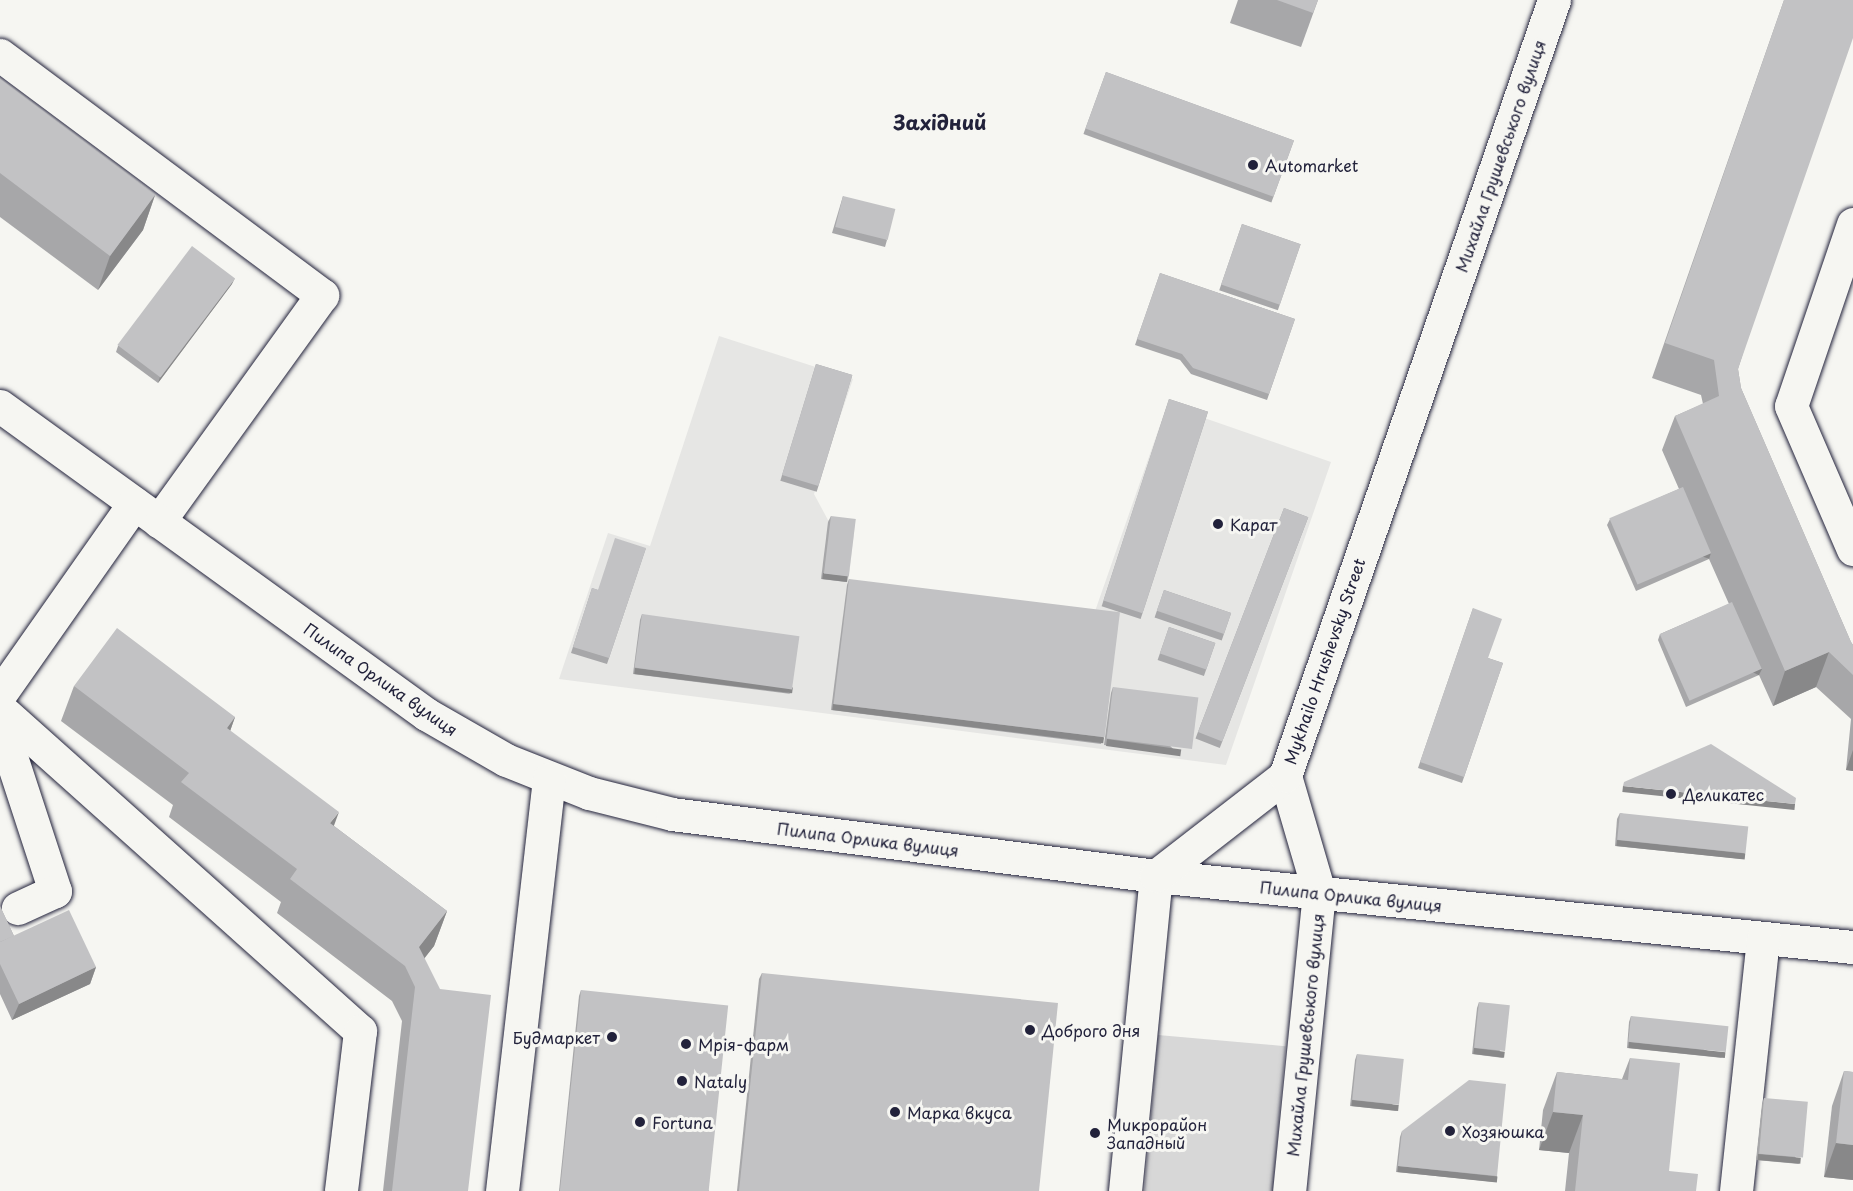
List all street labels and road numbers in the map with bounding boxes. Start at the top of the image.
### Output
street label: Михайла Грушевського вулиця [1451,37,1549,275]
street label: Mykhailo Hrushevsky Street [1279,555,1369,767]
street label: Пилипа Орлика вулиця [300,618,462,740]
street label: Пилипа Орлика вулиця [775,818,961,860]
street label: Пилипа Орлика вулиця [1258,877,1444,915]
street label: Михайла Грушевського вулиця [1283,912,1327,1158]

